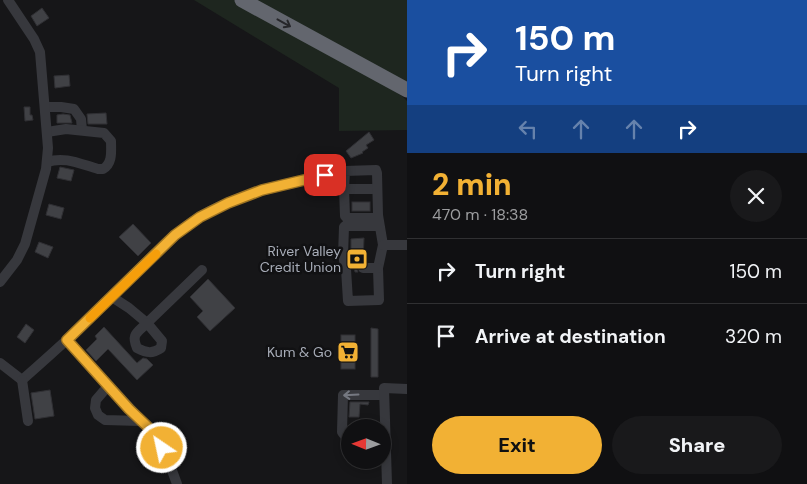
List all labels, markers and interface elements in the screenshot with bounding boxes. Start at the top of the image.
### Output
text: 150 m [515,15,615,61]
one-way arrow [277,19,291,29]
icon: right [432,20,497,85]
text: Turn right [515,59,612,88]
icon: left [514,115,542,143]
icon: ahead [567,115,595,143]
icon: ahead [620,115,648,143]
icon: right [673,115,701,143]
pin [304,154,346,196]
icon: arrive [311,161,339,189]
text: 2 min [432,165,512,204]
button: close [730,170,782,222]
text: 470 m · 18:38 [432,204,528,225]
place label: River Valley Credit Union [260,242,341,276]
bank icon: River Valley Credit Union [345,247,369,271]
icon: right [432,257,460,285]
text: Turn right [475,259,565,284]
text: 150 m [730,259,782,284]
icon: arrive [432,322,460,350]
text: Arrive at destination [475,324,666,349]
text: 320 m [725,324,782,349]
supermarket icon: Kum & Go [336,340,360,364]
place label: Kum & Go [267,343,332,361]
one-way arrow [344,391,360,400]
button: Exit [432,416,602,474]
button: Share [612,416,782,474]
north arrow [341,419,391,469]
map controls [341,419,391,469]
position arrow [135,421,187,473]

